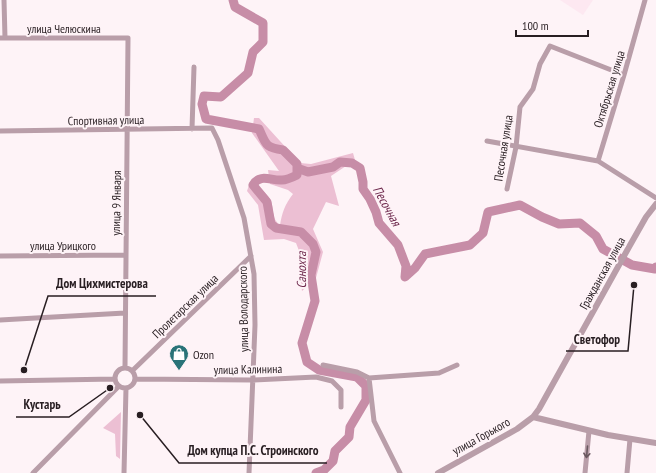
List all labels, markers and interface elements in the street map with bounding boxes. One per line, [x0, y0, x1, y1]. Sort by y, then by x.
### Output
scale bar [516, 12, 588, 38]
text: 100 m [522, 18, 549, 33]
street label: улица Челюскина [27, 21, 101, 36]
street label: Октябрьская улица [590, 48, 628, 129]
street label: Спортивная улица [68, 112, 145, 128]
street label: Песочная улица [490, 114, 516, 182]
street label: улица 9 Января [108, 170, 124, 236]
water label: Песочная [369, 183, 405, 230]
street label: Гражданская улица [576, 234, 628, 312]
street label: улица Урицкого [30, 238, 96, 253]
water label: Санохта [293, 251, 310, 288]
street label: улица Володарского [235, 266, 251, 352]
callout: Дом Цихмистерова [48, 271, 156, 296]
street label: Пролетарская улица [149, 271, 221, 341]
text: Дом Цихмистерова [56, 275, 148, 292]
callout: Светофор [566, 326, 628, 351]
text: Светофор [574, 331, 620, 348]
shop icon: Ozon [168, 343, 190, 371]
place label: Ozon [193, 347, 214, 362]
street label: улица Калинина [214, 361, 283, 377]
callout: Кустарь [16, 392, 69, 417]
text: Кустарь [23, 396, 61, 413]
street label: улица Горького [450, 414, 512, 458]
callout: Дом купца П.С. Строинского [179, 438, 327, 463]
text: Дом купца П.С. Строинского [187, 442, 319, 459]
one-way arrow [584, 445, 591, 458]

